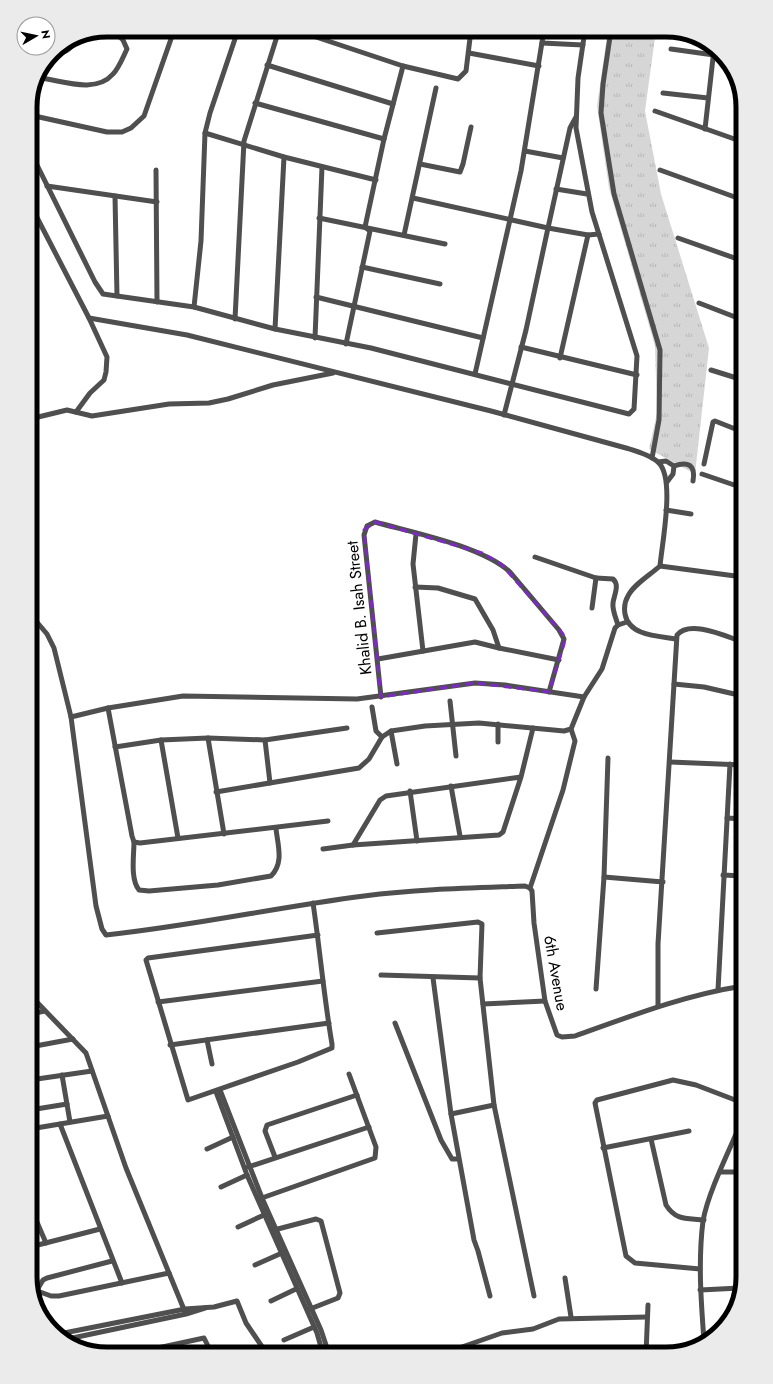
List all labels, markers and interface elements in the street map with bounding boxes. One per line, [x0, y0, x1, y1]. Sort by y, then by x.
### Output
north arrow [16, 16, 56, 56]
text: N [37, 29, 54, 40]
street label: Khalid B. Isah Street [341, 540, 377, 676]
street label: 6th Avenue [538, 934, 574, 1012]

